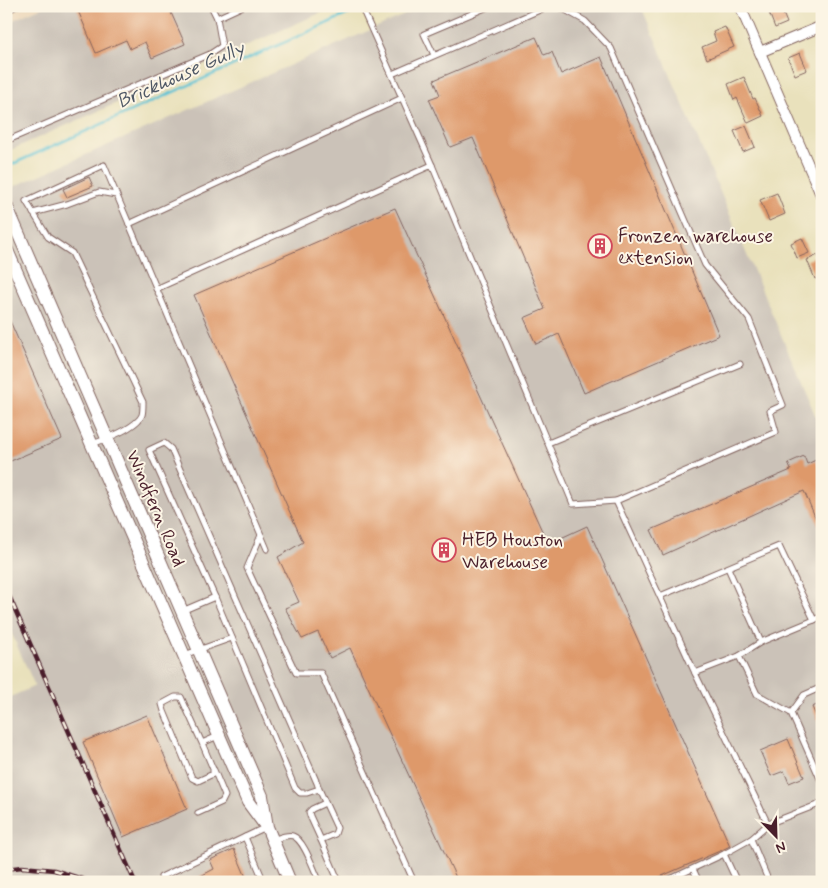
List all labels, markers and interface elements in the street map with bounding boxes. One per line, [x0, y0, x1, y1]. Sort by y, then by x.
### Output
water label: Brickhouse Gully [113, 34, 250, 116]
place label: Fronzen warehouse extension [618, 224, 773, 271]
building icon: Fronzen warehouse extension [587, 233, 613, 259]
street label: Windfern Road [120, 447, 191, 571]
place label: HEB Houston Warehouse [462, 528, 563, 575]
building icon: HEB Houston Warehouse [431, 537, 457, 563]
north arrow [750, 810, 800, 860]
text: N [773, 837, 788, 857]

